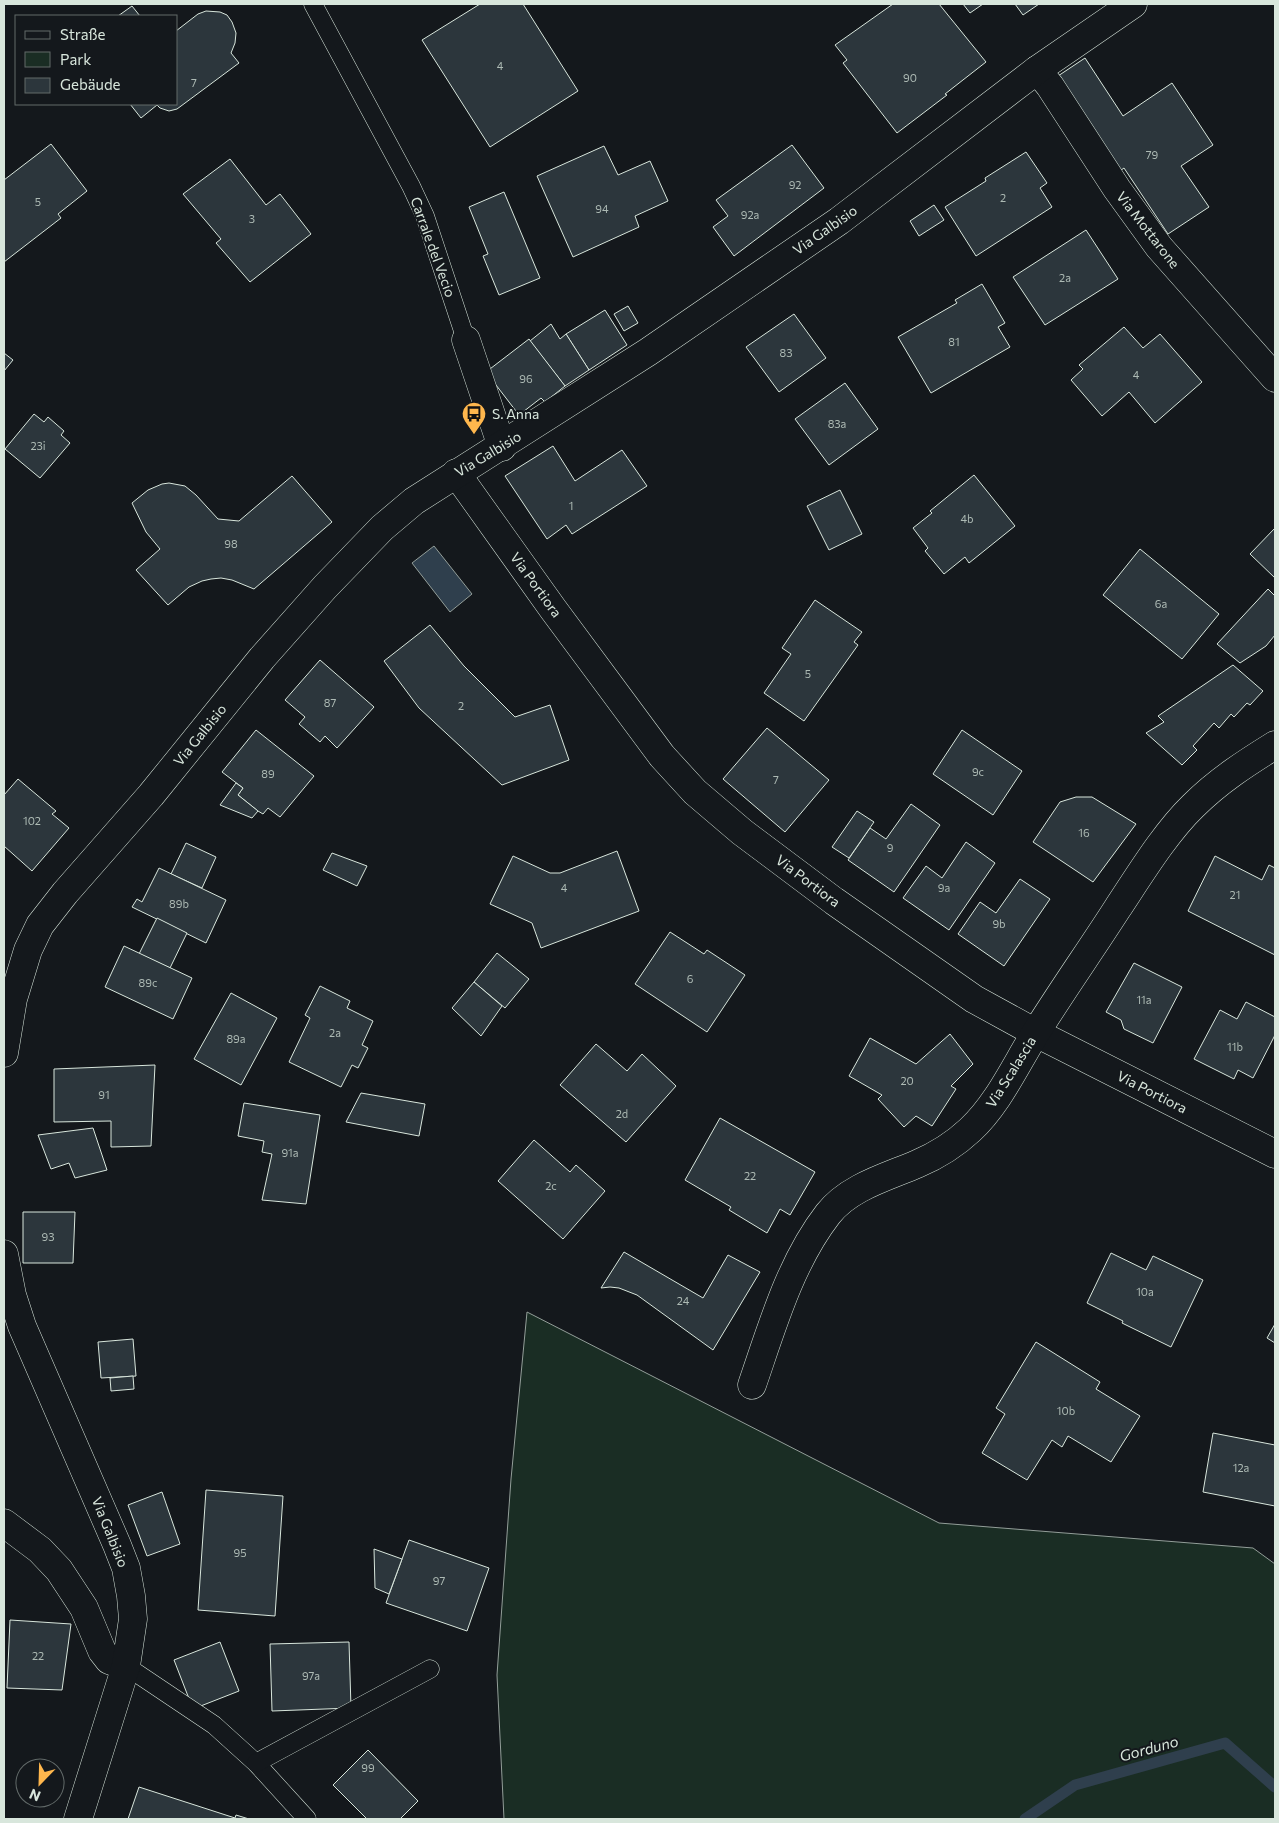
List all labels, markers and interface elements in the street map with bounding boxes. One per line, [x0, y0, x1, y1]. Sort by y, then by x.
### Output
legend [15, 15, 178, 105]
text: Straße [60, 25, 106, 43]
text: Park [60, 50, 91, 68]
house number: 4 [497, 59, 504, 72]
house number: 90 [903, 71, 917, 84]
text: Gebäude [60, 75, 121, 93]
house number: 7 [191, 76, 197, 89]
house number: 79 [1146, 148, 1159, 161]
house number: 92 [789, 178, 801, 191]
street label: Via Mottarone [1113, 188, 1184, 271]
house number: 2 [1000, 191, 1006, 204]
street label: Carrale del Vecio [407, 194, 460, 299]
house number: 5 [35, 195, 41, 208]
street label: Via Galbisio [789, 201, 860, 258]
house number: 94 [595, 202, 609, 215]
house number: 92a [741, 208, 759, 221]
house number: 3 [249, 212, 255, 225]
house number: 2a [1059, 271, 1071, 284]
house number: 81 [948, 335, 960, 348]
house number: 83 [780, 346, 792, 359]
house number: 4 [1133, 368, 1140, 381]
house number: 96 [519, 372, 533, 385]
bus stop icon: S. Anna [461, 401, 487, 435]
place label: S. Anna [492, 405, 539, 422]
house number: 83a [828, 417, 846, 430]
street label: Via Galbisio [451, 427, 524, 480]
house number: 23i [30, 439, 46, 452]
house number: 1 [569, 499, 573, 512]
house number: 4b [960, 512, 974, 525]
house number: 98 [224, 537, 238, 550]
street label: Via Portiora [507, 549, 566, 621]
house number: 6a [1155, 597, 1167, 610]
house number: 5 [805, 667, 811, 680]
house number: 87 [324, 696, 336, 709]
house number: 2 [458, 699, 464, 712]
street label: Via Galbisio [170, 700, 230, 769]
house number: 9c [972, 765, 984, 778]
house number: 89 [261, 767, 275, 780]
house number: 7 [773, 773, 779, 786]
house number: 102 [23, 814, 41, 827]
house number: 16 [1078, 826, 1090, 839]
house number: 9 [887, 841, 894, 854]
street label: Via Portiora [773, 851, 844, 910]
house number: 4 [561, 881, 568, 894]
house number: 9a [938, 881, 950, 894]
house number: 21 [1230, 888, 1240, 901]
house number: 89b [169, 897, 189, 910]
house number: 9b [992, 917, 1006, 930]
house number: 6 [687, 972, 694, 985]
house number: 89c [139, 976, 157, 989]
house number: 11a [1136, 993, 1152, 1006]
house number: 2a [329, 1026, 341, 1039]
house number: 89a [226, 1032, 246, 1045]
street label: Via Scalascia [982, 1033, 1039, 1110]
house number: 11b [1227, 1040, 1243, 1053]
street label: Via Portiora [1114, 1067, 1190, 1116]
house number: 20 [900, 1074, 914, 1087]
house number: 91 [98, 1088, 110, 1101]
house number: 2d [616, 1107, 628, 1120]
house number: 91a [281, 1146, 299, 1159]
house number: 22 [744, 1169, 756, 1182]
house number: 2c [545, 1179, 557, 1192]
house number: 93 [42, 1230, 54, 1243]
house number: 10a [1136, 1285, 1154, 1298]
house number: 24 [677, 1294, 690, 1307]
house number: 10b [1057, 1404, 1075, 1417]
house number: 12a [1233, 1461, 1249, 1474]
street label: Via Galbisio [89, 1494, 132, 1570]
house number: 95 [234, 1546, 247, 1559]
house number: 97 [433, 1574, 445, 1587]
house number: 22 [32, 1649, 44, 1662]
house number: 97a [302, 1669, 320, 1682]
water label: Gorduno [1117, 1732, 1180, 1765]
north arrow [15, 1758, 65, 1808]
house number: 99 [361, 1761, 375, 1774]
text: N [27, 1786, 43, 1805]

